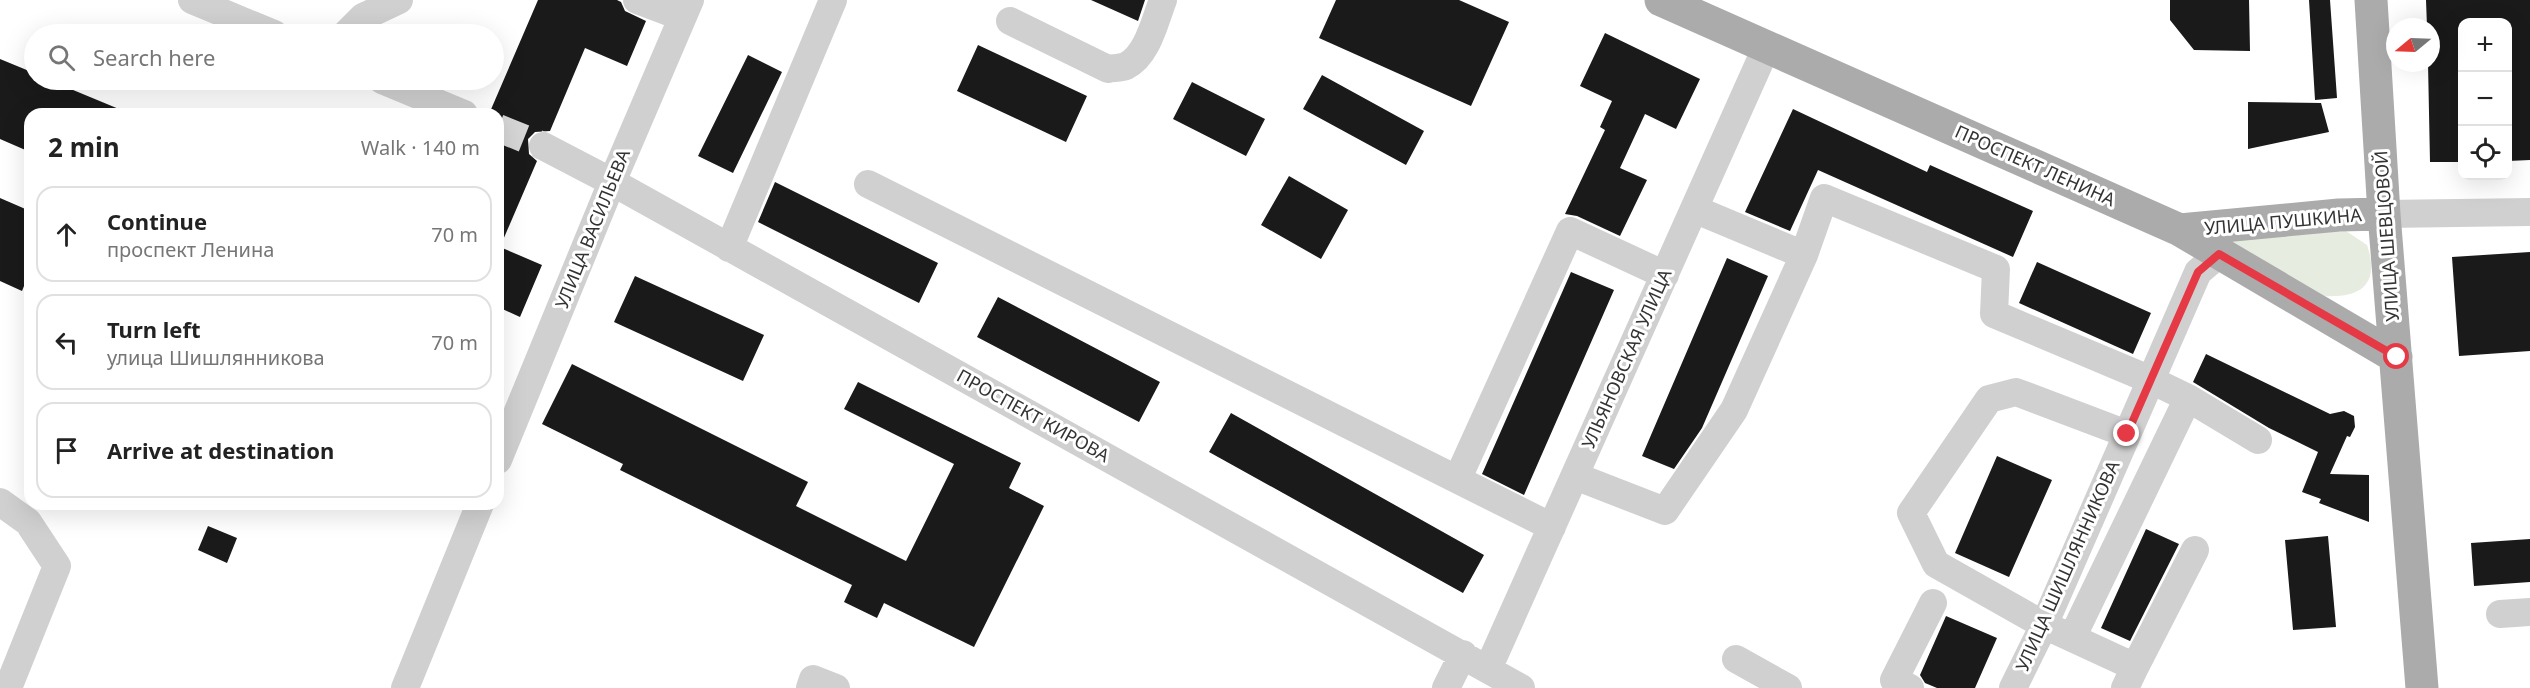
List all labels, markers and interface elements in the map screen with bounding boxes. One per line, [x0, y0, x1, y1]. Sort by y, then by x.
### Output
north arrow [2386, 18, 2440, 72]
map controls [2458, 18, 2512, 180]
button: + [2458, 18, 2512, 72]
search box [24, 24, 504, 90]
icon: search [45, 41, 78, 74]
text: Search here [93, 42, 215, 72]
button: − [2458, 72, 2512, 126]
street label: ПРОСПЕКТ ЛЕНИНА [1952, 119, 2120, 211]
button: locate [2458, 126, 2512, 180]
text: 2 min [48, 129, 120, 165]
text: Walk · 140 m [361, 134, 480, 161]
street label: УЛИЦА ВАСИЛЬЕВА [549, 145, 635, 312]
street label: УЛИЦА ШЕВЦОВОЙ [2368, 150, 2404, 322]
street label: УЛИЦА ПУШКИНА [2203, 202, 2363, 240]
text: Continue [107, 206, 207, 236]
icon: ahead [50, 218, 83, 251]
text: 70 m [431, 221, 478, 248]
text: проспект Ленина [107, 236, 274, 263]
street label: УЛЬЯНОВСКАЯ УЛИЦА [1576, 265, 1677, 452]
text: Turn left [107, 314, 201, 344]
icon: left [50, 326, 83, 359]
text: 70 m [431, 329, 478, 356]
route start [2383, 343, 2409, 369]
text: улица Шишлянникова [107, 344, 325, 371]
street label: ПРОСПЕКТ КИРОВА [953, 363, 1115, 467]
route end [2113, 420, 2139, 446]
icon: arrive [50, 434, 83, 467]
text: Arrive at destination [107, 435, 334, 465]
street label: УЛИЦА ШИШЛЯННИКОВА [2010, 456, 2125, 675]

